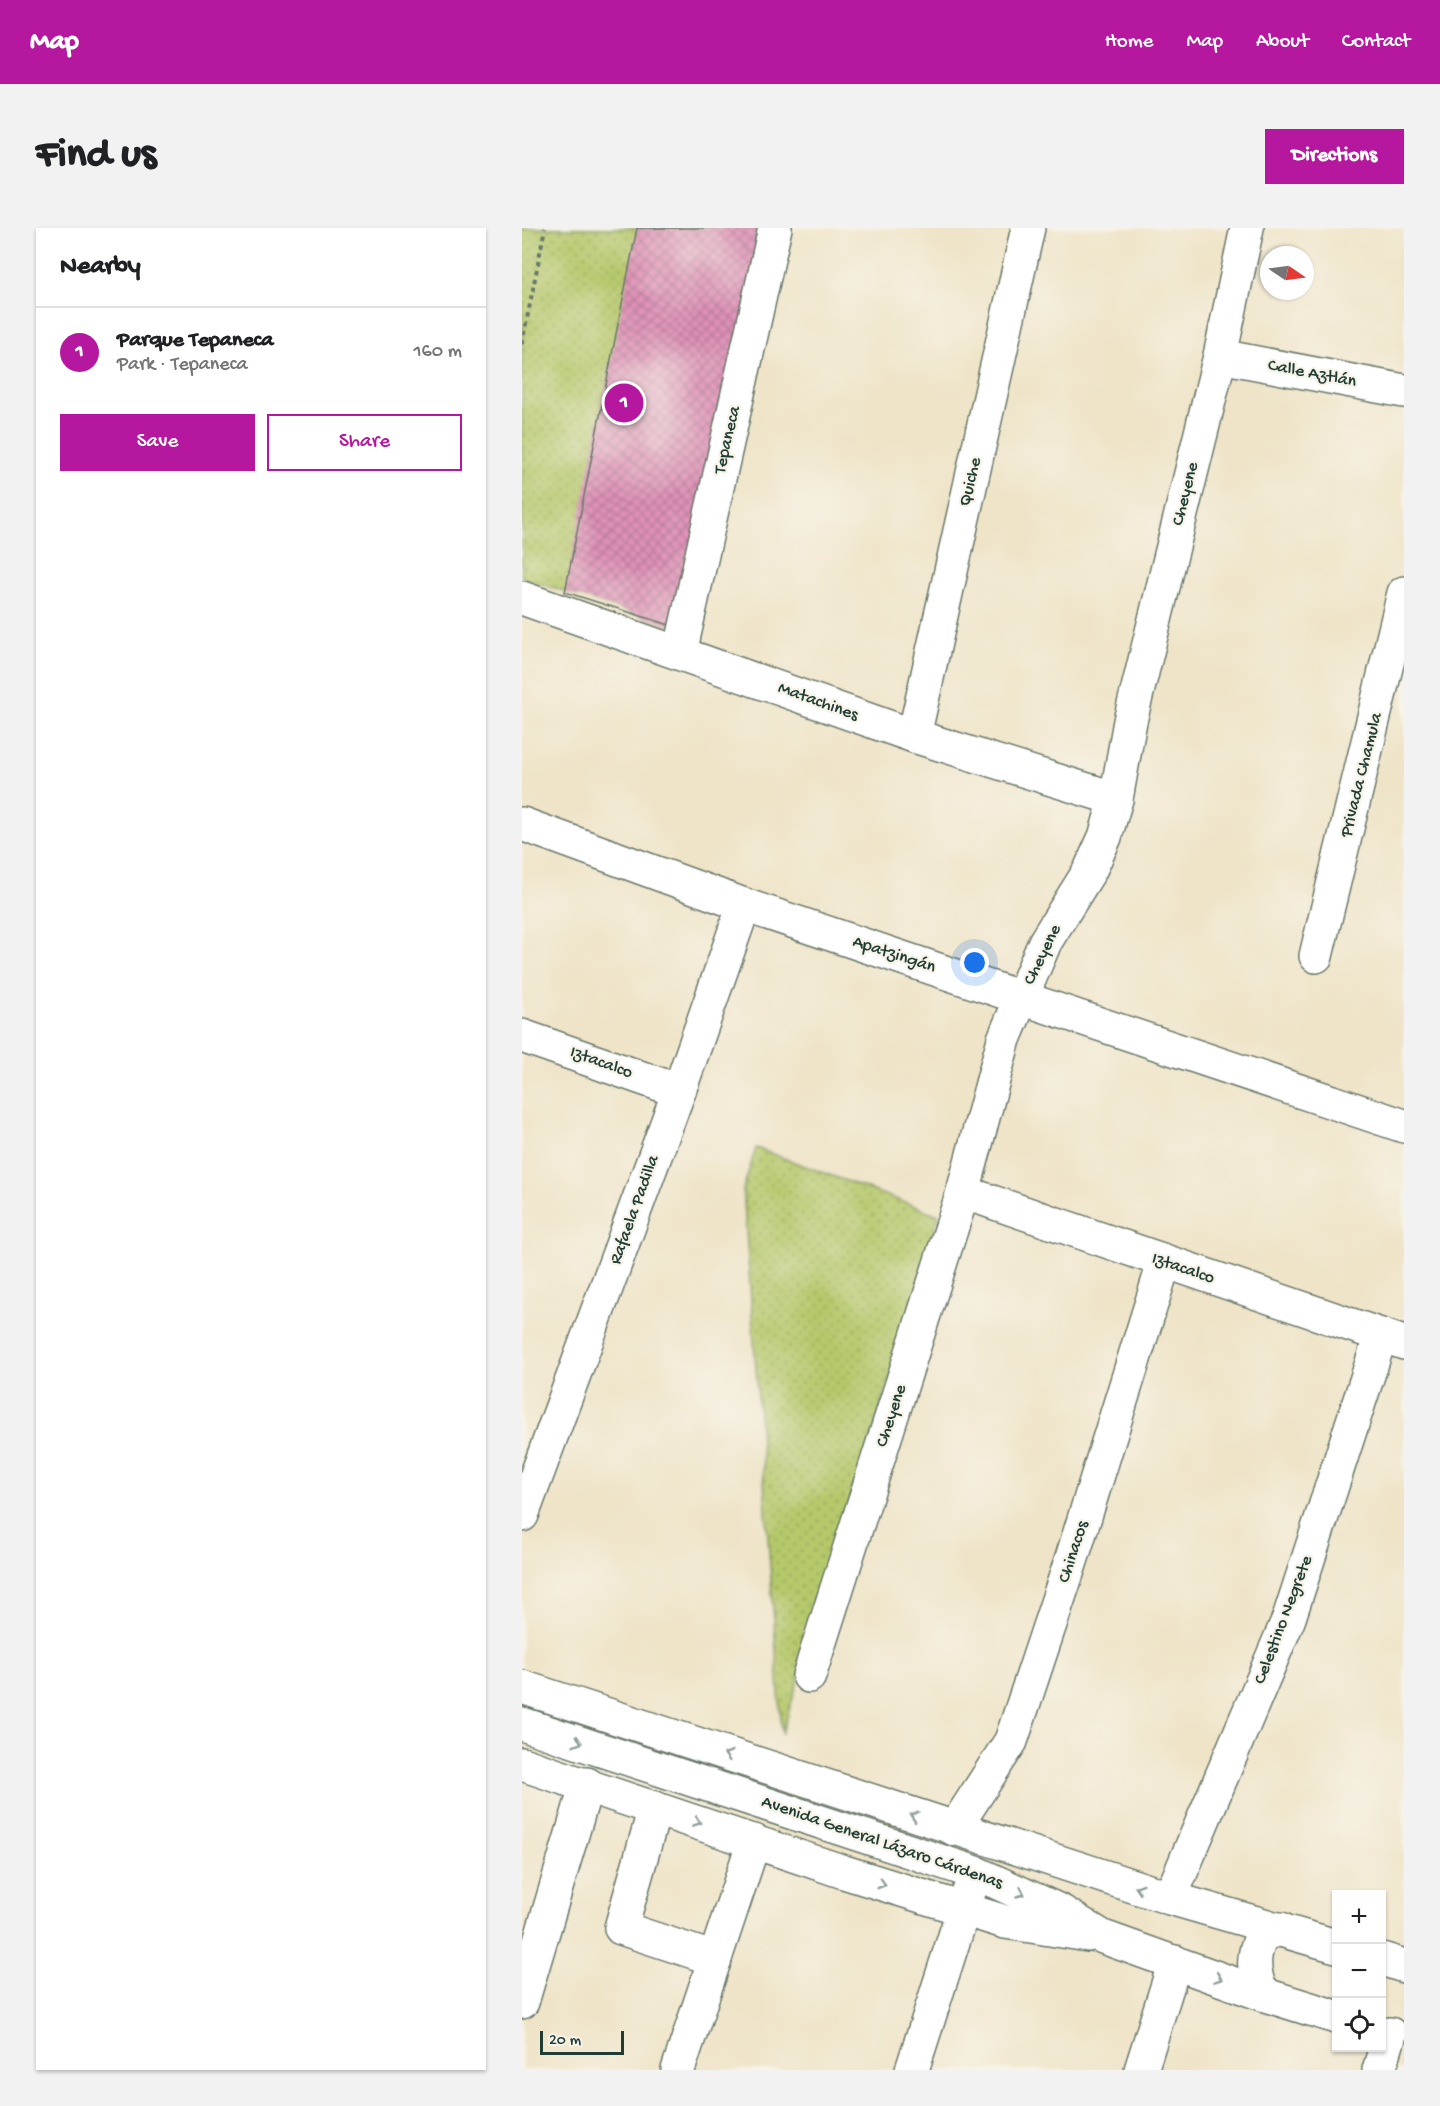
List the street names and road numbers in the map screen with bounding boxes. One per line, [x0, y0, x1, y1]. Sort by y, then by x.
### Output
street label: Calle Aztlán [1266, 355, 1358, 393]
street label: Tepaneca [710, 403, 746, 477]
street label: Quiche [955, 455, 987, 508]
street label: Cheyene [1168, 459, 1204, 528]
street label: Matachines [775, 678, 862, 727]
street label: Privada Chamula [1336, 710, 1388, 840]
street label: Cheyene [1019, 921, 1067, 989]
street label: Apatzingán [850, 932, 939, 978]
street label: Iztacalco [567, 1042, 635, 1084]
street label: Rafaela Padilla [606, 1152, 665, 1267]
street label: Iztacalco [1149, 1248, 1217, 1290]
street label: Cheyene [872, 1381, 912, 1450]
street label: Chinacos [1054, 1517, 1094, 1586]
street label: Celestino Negrete [1250, 1552, 1318, 1687]
street label: Avenida General Lázaro Cárdenas [759, 1792, 1007, 1895]

